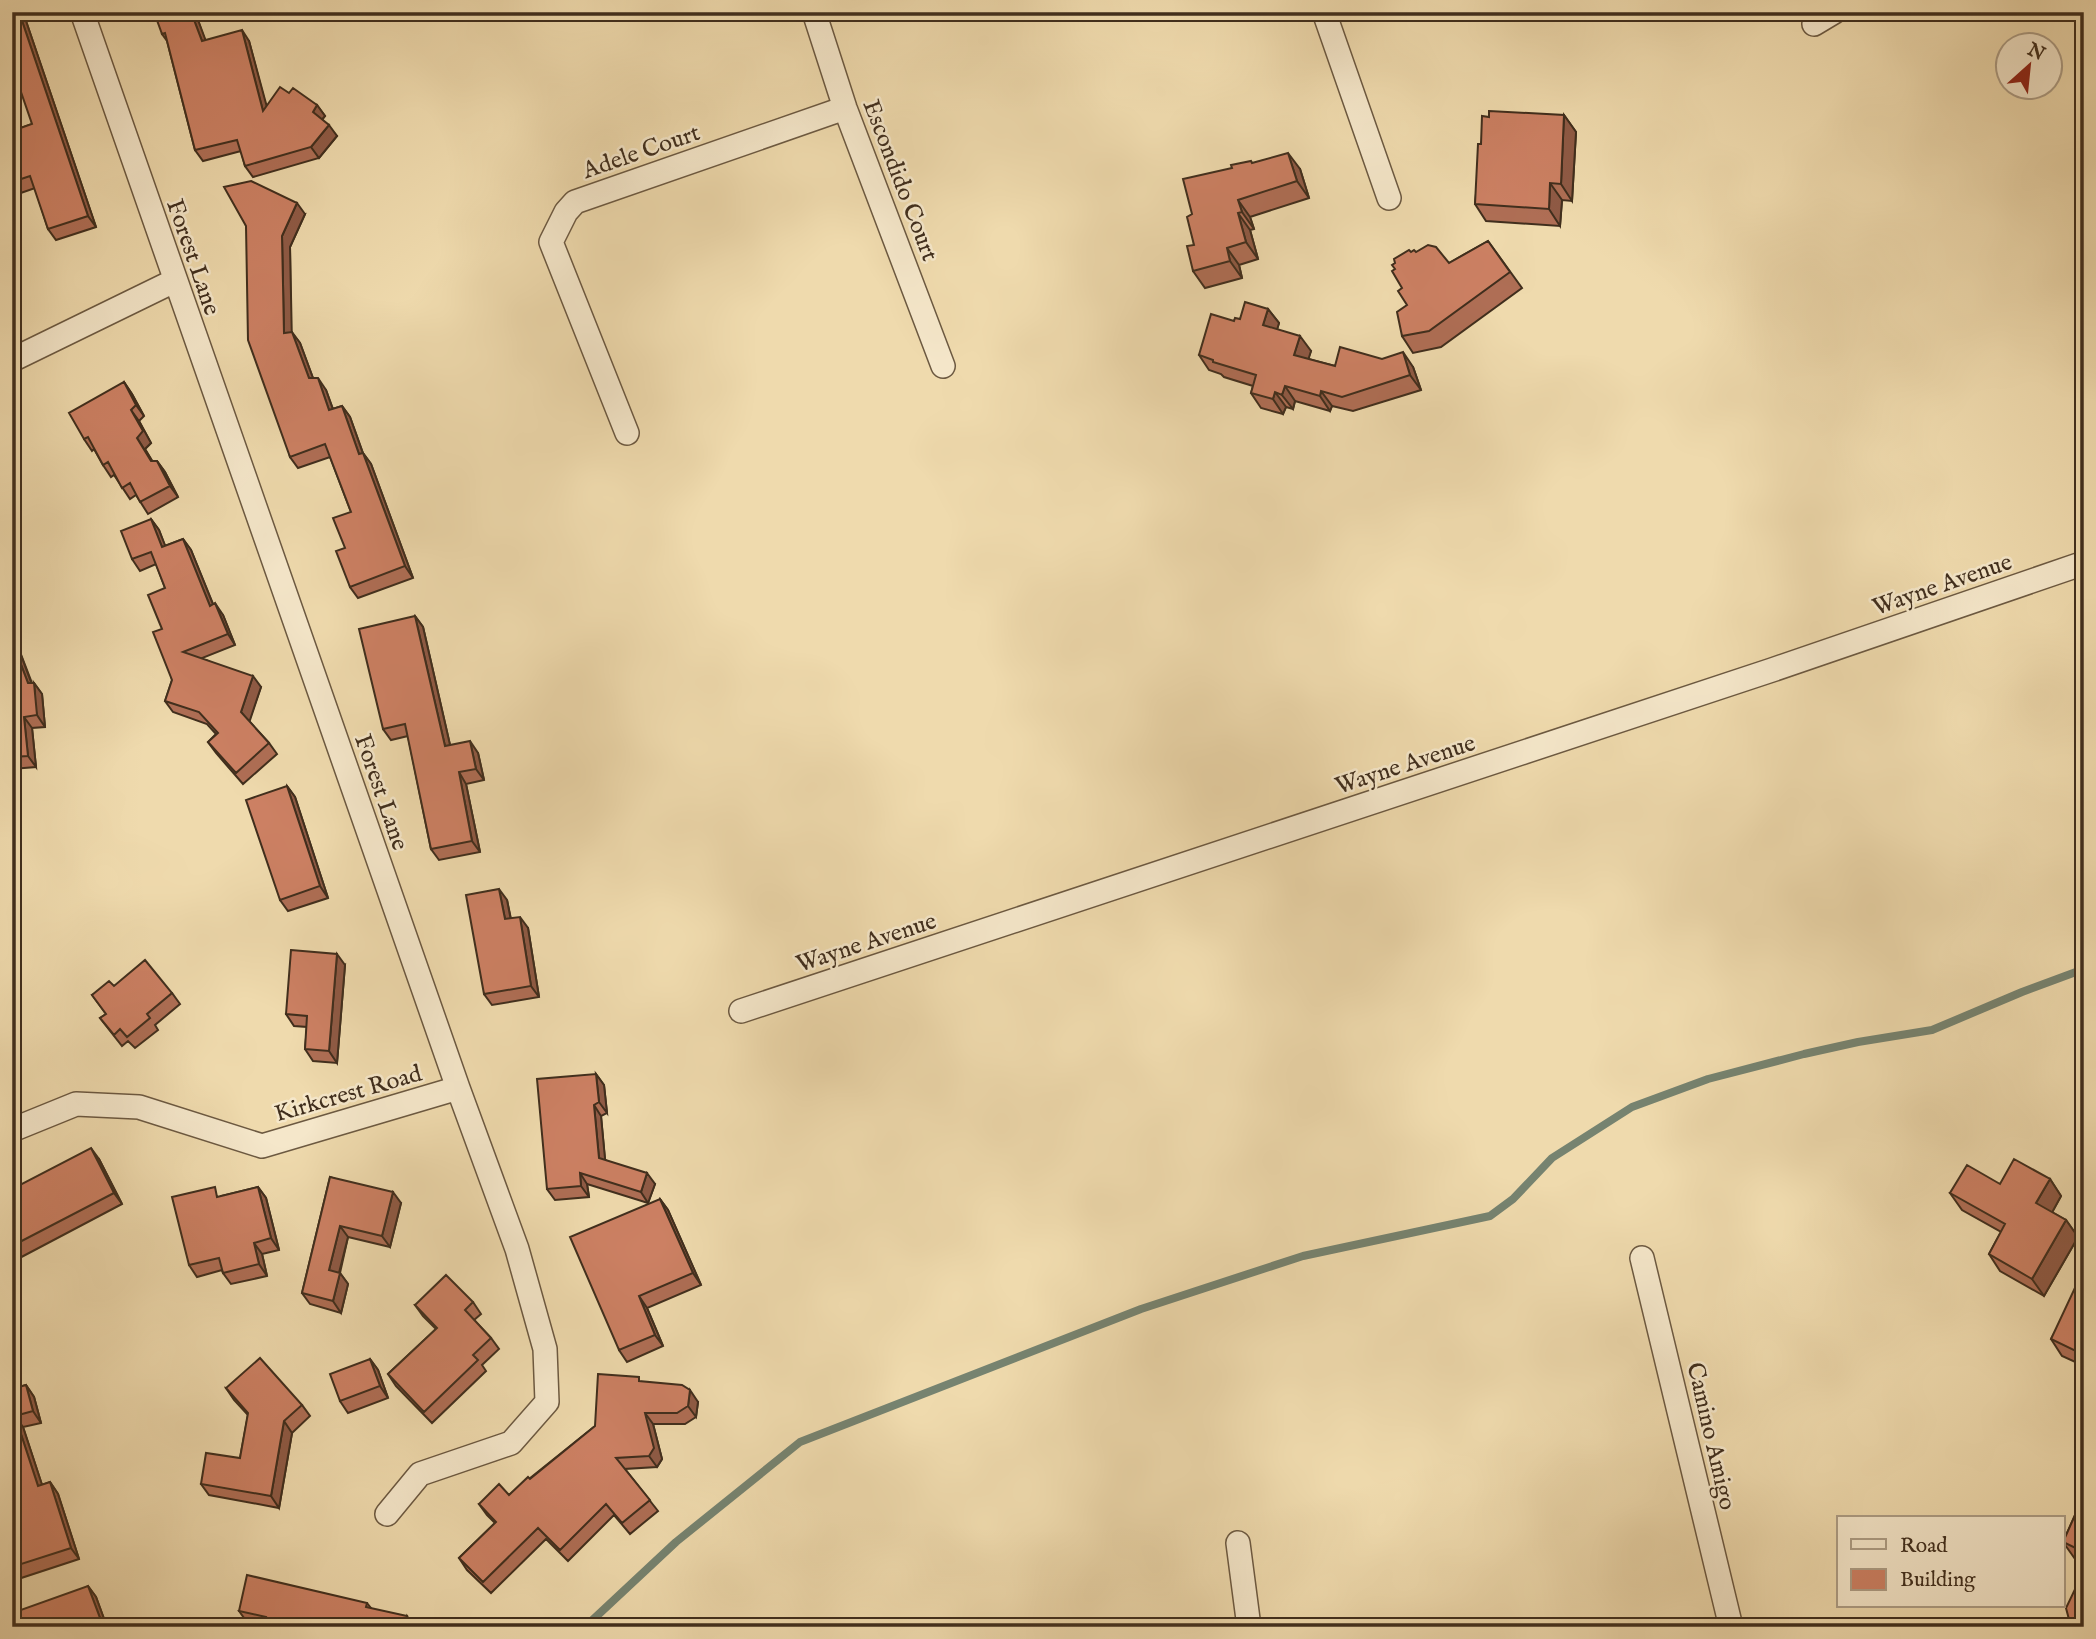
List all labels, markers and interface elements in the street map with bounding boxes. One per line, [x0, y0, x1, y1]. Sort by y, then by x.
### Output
north arrow [1994, 32, 2064, 102]
text: N [2022, 38, 2049, 67]
street label: Escondido Court [855, 95, 945, 266]
street label: Adele Court [578, 118, 704, 187]
street label: Forest Lane [158, 195, 227, 320]
street label: Wayne Avenue [1869, 547, 2016, 624]
street label: Wayne Avenue [1331, 728, 1480, 803]
street label: Forest Lane [346, 730, 415, 855]
street label: Wayne Avenue [792, 906, 941, 981]
street label: Kirkcrest Road [271, 1059, 426, 1130]
street label: Camino Amigo [1679, 1360, 1743, 1513]
legend [1837, 1516, 2064, 1608]
text: Road [1900, 1533, 1948, 1560]
text: Building [1900, 1567, 1976, 1594]

